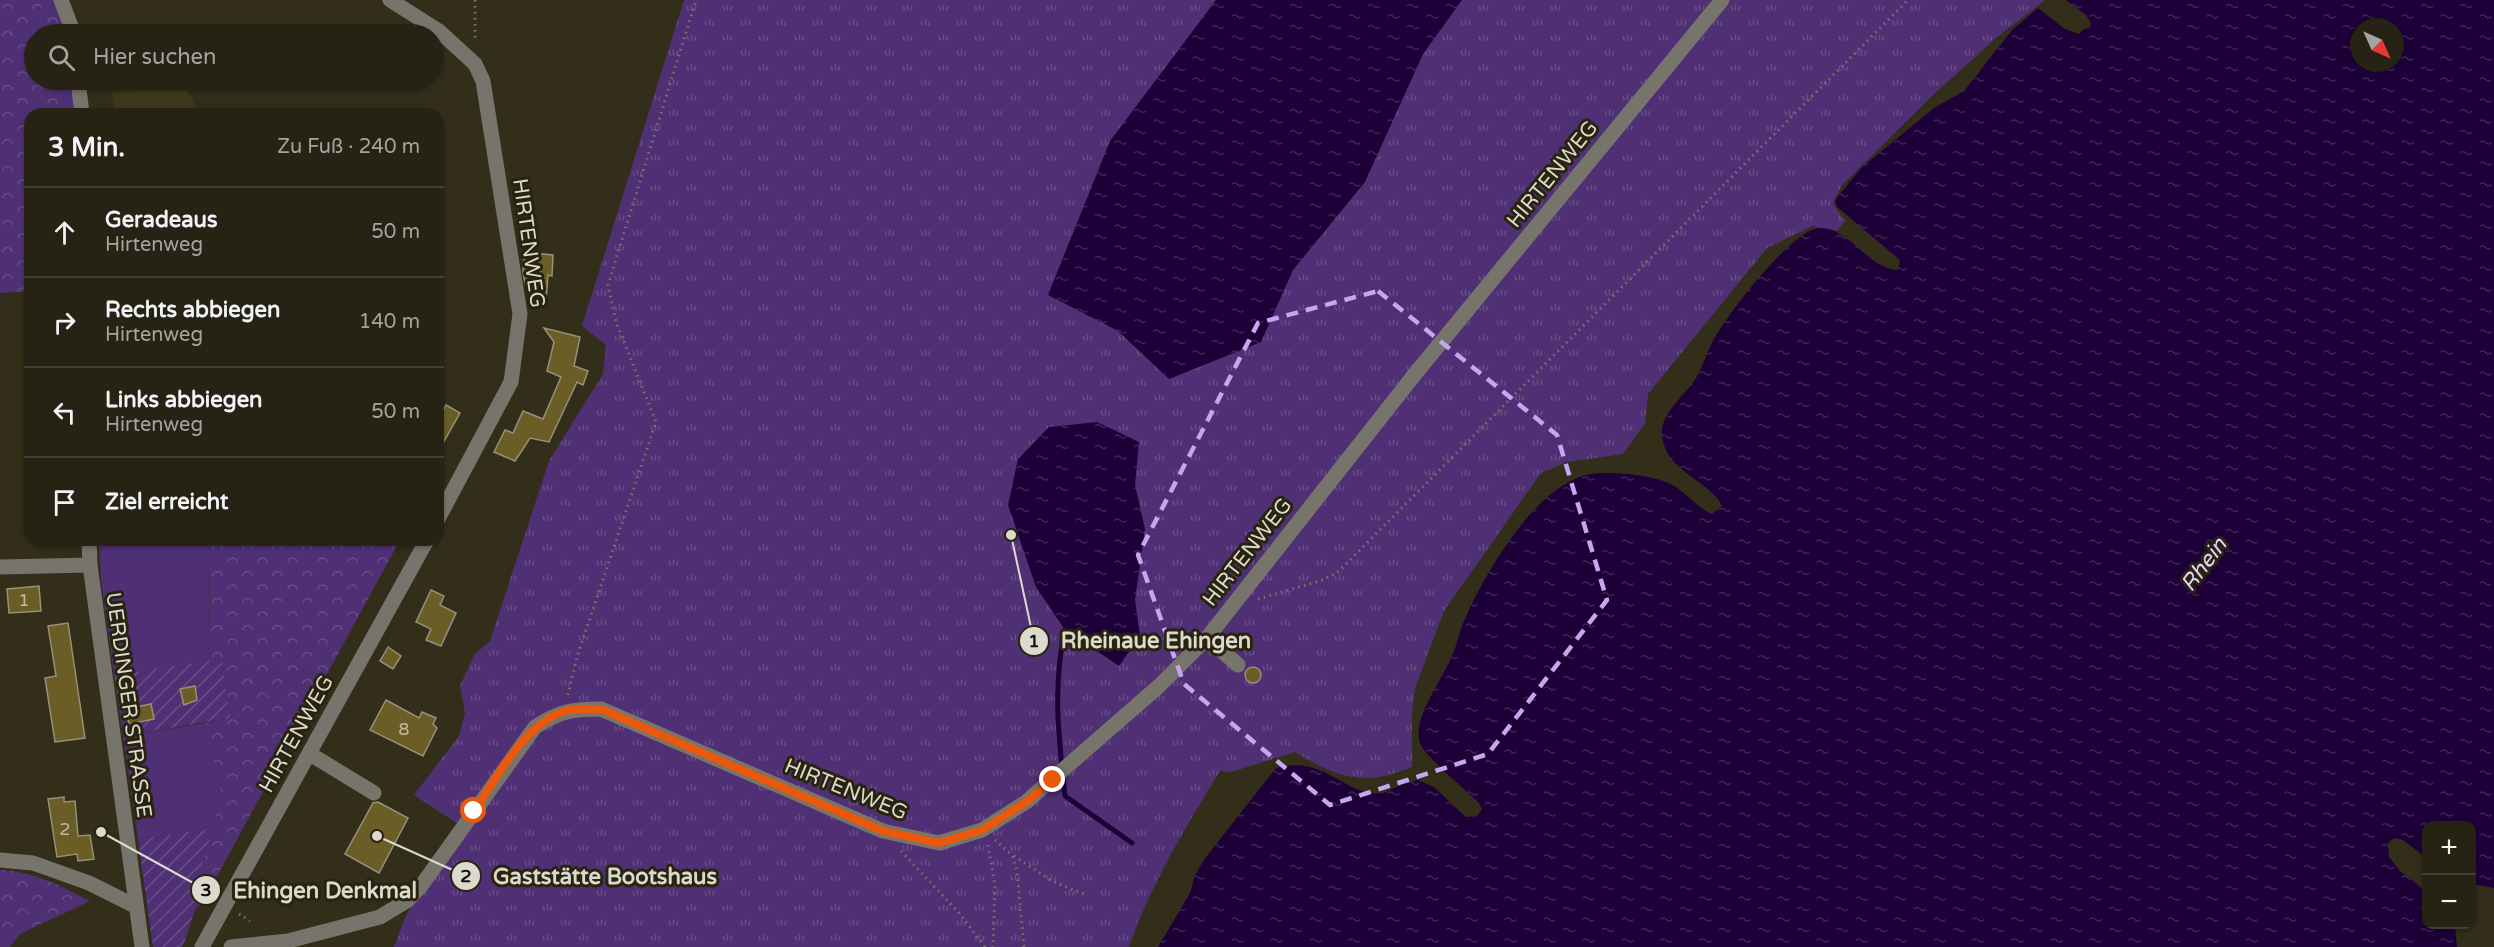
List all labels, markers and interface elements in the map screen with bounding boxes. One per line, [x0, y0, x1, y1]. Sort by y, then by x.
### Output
north arrow [2350, 18, 2404, 72]
search box [24, 24, 444, 90]
icon: search [45, 41, 78, 74]
text: Hier suchen [93, 44, 216, 70]
street label: HIRTENWEG [1502, 116, 1603, 233]
text: 3 Min. [48, 132, 125, 163]
text: Zu Fuß · 240 m [277, 135, 420, 159]
street label: HIRTENWEG [507, 177, 550, 309]
text: Geradeaus [105, 207, 217, 233]
icon: ahead [48, 216, 81, 249]
text: 50 m [371, 220, 420, 244]
text: Hirtenweg [105, 233, 203, 257]
text: Rechts abbiegen [105, 297, 280, 323]
icon: right [48, 306, 81, 339]
text: 140 m [359, 310, 420, 334]
text: Hirtenweg [105, 323, 203, 347]
text: Links abbiegen [105, 387, 263, 413]
icon: left [48, 396, 81, 429]
text: 50 m [371, 400, 420, 424]
text: Hirtenweg [105, 413, 203, 437]
icon: arrive [48, 486, 81, 519]
text: Ziel erreicht [105, 489, 228, 515]
street label: HIRTENWEG [1197, 493, 1297, 611]
water label: Rhein [2175, 532, 2233, 597]
house number: 1 [18, 589, 30, 611]
street label: UERDINGER STRASSE [100, 591, 157, 819]
callout: Rheinaue Ehingen [1019, 621, 1263, 661]
text: Rheinaue Ehingen [1061, 628, 1251, 654]
text: 1 [1028, 630, 1040, 652]
street label: HIRTENWEG [254, 671, 339, 797]
house number: 8 [398, 718, 410, 740]
street label: HIRTENWEG [781, 753, 911, 825]
route end [1039, 766, 1065, 792]
route start [460, 797, 486, 823]
house number: 2 [59, 818, 71, 840]
map controls [2422, 821, 2476, 929]
button: + [2422, 821, 2476, 875]
callout: Gaststätte Bootshaus [451, 856, 729, 896]
text: Gaststätte Bootshaus [493, 864, 717, 890]
text: 2 [460, 865, 472, 887]
callout: Ehingen Denkmal [191, 870, 429, 910]
button: − [2422, 875, 2476, 929]
text: Ehingen Denkmal [233, 878, 417, 904]
text: 3 [200, 879, 212, 901]

